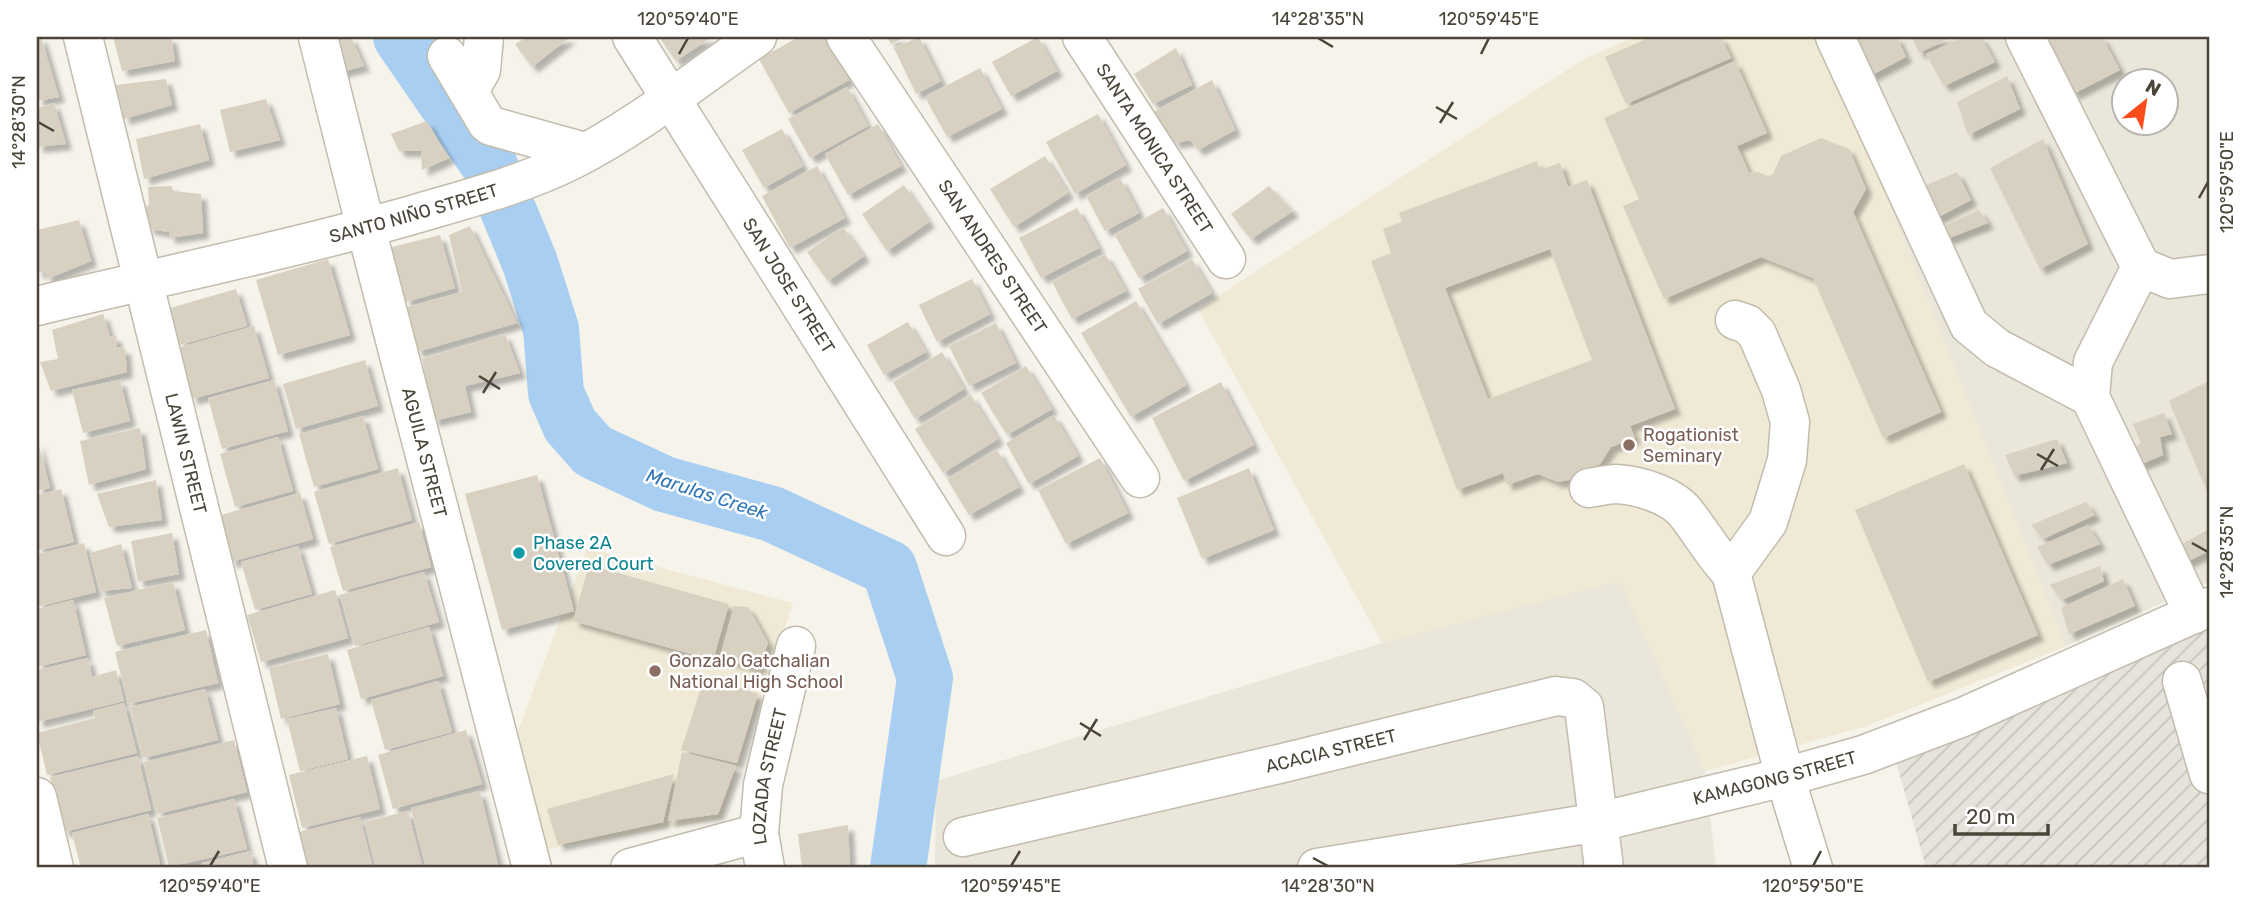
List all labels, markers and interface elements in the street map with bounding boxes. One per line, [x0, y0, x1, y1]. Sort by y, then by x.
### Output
text: 120°59'40"E [637, 8, 739, 30]
text: 14°28'35"N [1272, 8, 1364, 30]
text: 120°59'45"E [1439, 8, 1539, 30]
street label: SANTA MONICA STREET [1091, 59, 1218, 238]
north arrow [2110, 66, 2180, 136]
text: N [2142, 74, 2165, 101]
text: 14°28'30"N [8, 75, 30, 169]
text: 120°59'50"E [2216, 131, 2238, 233]
street label: SAN ANDRES STREET [933, 175, 1052, 338]
street label: SANTO NIÑO STREET [327, 179, 501, 248]
street label: SAN JOSE STREET [738, 214, 839, 358]
street label: AGUILA STREET [397, 385, 452, 520]
street label: LAWIN STREET [160, 391, 211, 516]
place label: Rogationist Seminary [1643, 424, 1739, 467]
marker: Rogationist Seminary [1621, 437, 1637, 453]
water label: Marulas Creek [644, 464, 771, 524]
text: 14°28'35"N [2216, 506, 2238, 598]
place label: Phase 2A Covered Court [533, 532, 654, 575]
marker: Phase 2A Covered Court [511, 545, 527, 561]
place label: Gonzalo Gatchalian National High School [669, 650, 843, 693]
marker: Gonzalo Gatchalian National High School [647, 663, 663, 679]
street label: LOZADA STREET [748, 706, 792, 847]
street label: ACACIA STREET [1264, 725, 1399, 778]
street label: KAMAGONG STREET [1691, 746, 1859, 810]
scale bar [1955, 793, 2048, 837]
text: 20 m [1966, 804, 2015, 829]
text: 120°59'40"E [159, 875, 261, 897]
text: 120°59'45"E [961, 875, 1061, 897]
text: 14°28'30"N [1281, 875, 1375, 897]
text: 120°59'50"E [1762, 875, 1864, 897]

